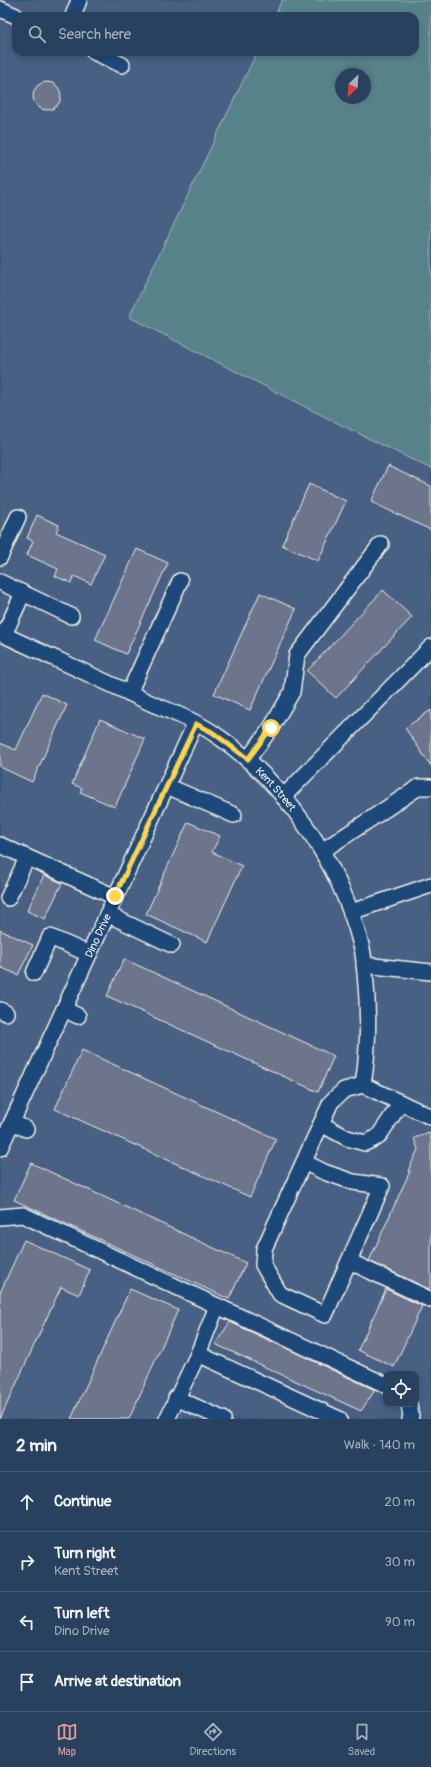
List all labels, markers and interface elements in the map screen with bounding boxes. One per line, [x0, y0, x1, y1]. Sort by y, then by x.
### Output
search box [12, 12, 419, 56]
icon: search [26, 23, 48, 45]
text: Search here [58, 25, 131, 44]
north arrow [335, 68, 371, 104]
route start [262, 719, 280, 737]
street label: Kent Street [253, 764, 299, 814]
route end [106, 887, 124, 905]
street label: Dino Drive [82, 911, 114, 960]
map controls [383, 1371, 419, 1407]
button: locate [383, 1371, 419, 1407]
text: 2 min [16, 1435, 57, 1456]
text: Walk · 140 m [344, 1437, 415, 1453]
icon: ahead [16, 1491, 38, 1513]
text: Continue [54, 1492, 112, 1511]
text: 20 m [384, 1494, 415, 1510]
text: Turn right [54, 1544, 115, 1563]
icon: right [16, 1551, 38, 1573]
text: 30 m [385, 1554, 415, 1570]
text: Kent Street [54, 1563, 119, 1579]
text: Turn left [54, 1604, 110, 1623]
icon: left [16, 1611, 38, 1633]
text: 90 m [385, 1614, 415, 1630]
text: Dino Drive [54, 1623, 110, 1639]
icon: arrive [16, 1671, 38, 1693]
text: Arrive at destination [54, 1672, 181, 1691]
tab: Map [56, 1721, 78, 1758]
tab: Directions [190, 1721, 236, 1758]
tab: Saved [348, 1721, 375, 1758]

